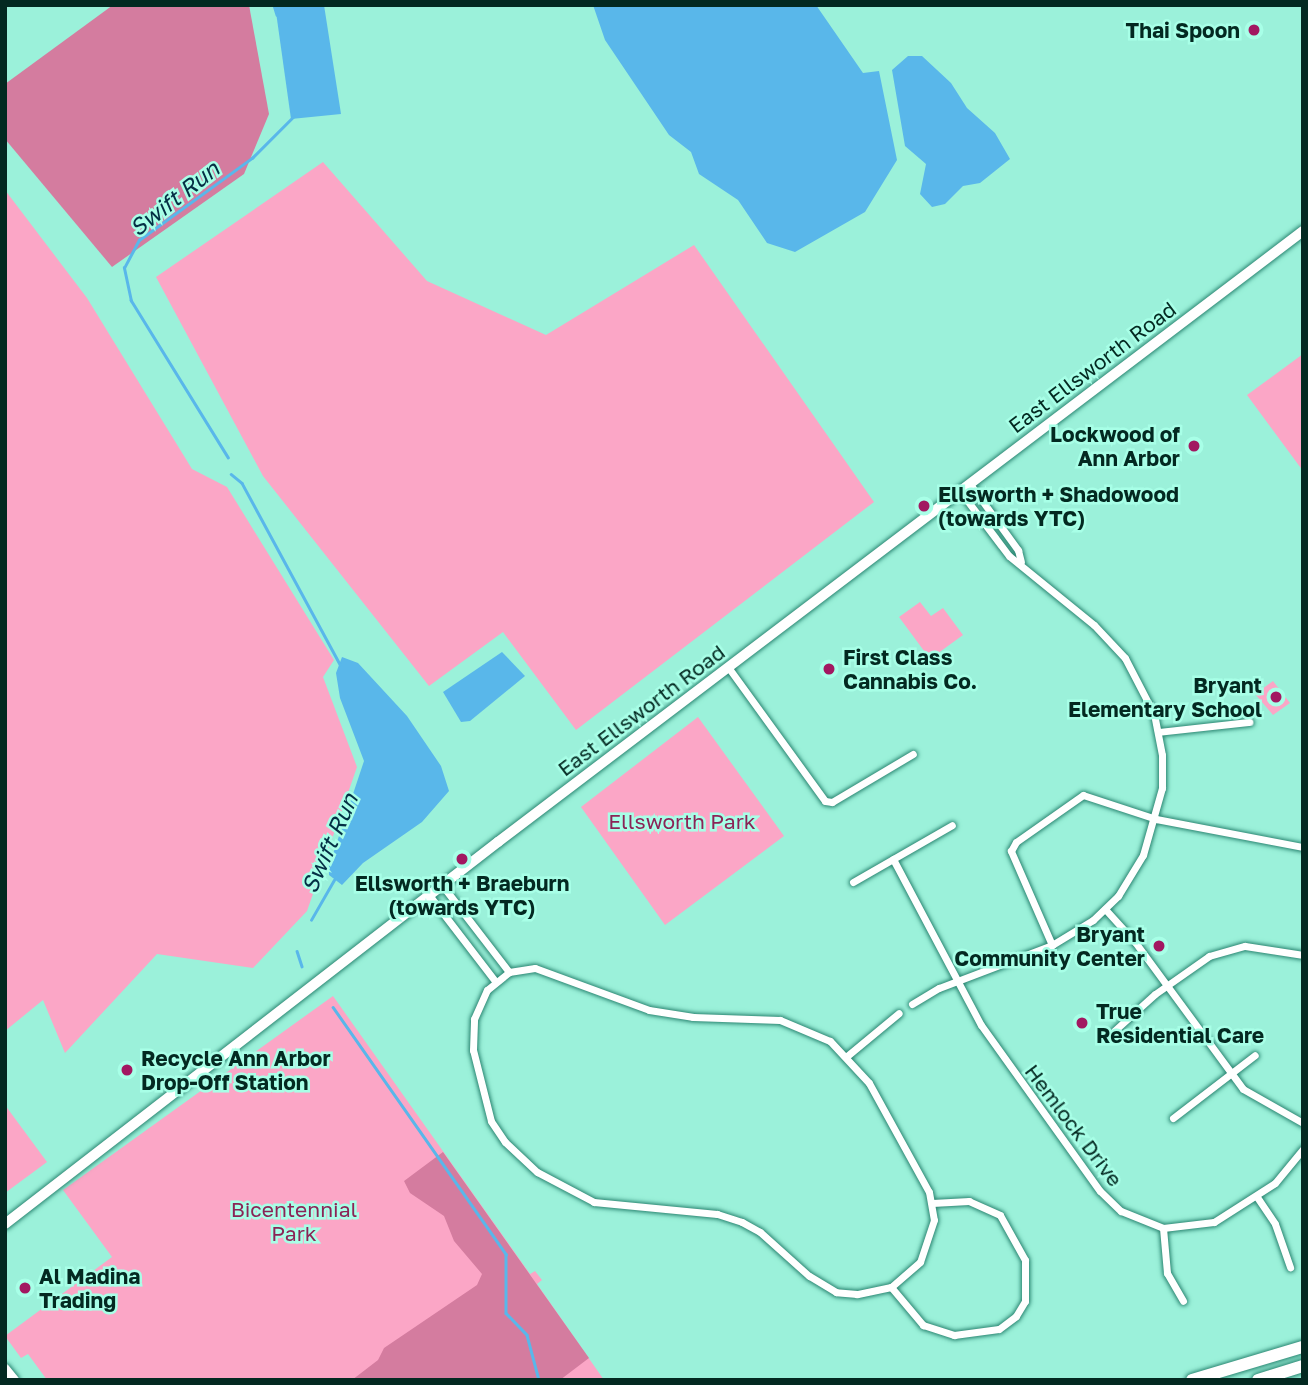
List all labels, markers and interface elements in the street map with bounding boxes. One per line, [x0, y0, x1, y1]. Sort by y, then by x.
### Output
place label: Thai Spoon [1126, 17, 1240, 43]
marker: Thai Spoon [1246, 22, 1262, 38]
water label: Swift Run [124, 154, 224, 242]
street label: East Ellsworth Road [1003, 296, 1181, 438]
place label: Lockwood of Ann Arbor [1050, 421, 1180, 471]
marker: Lockwood of Ann Arbor [1186, 438, 1202, 454]
place label: Ellsworth + Shadowood (towards YTC) [938, 481, 1179, 531]
marker: Ellsworth + Shadowood (towards YTC) [916, 498, 932, 514]
street label: East Ellsworth Road [552, 639, 730, 781]
place label: First Class Cannabis Co. [843, 644, 977, 694]
marker: First Class Cannabis Co. [821, 661, 837, 677]
place label: Bryant Elementary School [1068, 672, 1262, 722]
marker: Bryant Elementary School [1268, 689, 1284, 705]
water label: Swift Run [295, 789, 363, 897]
park label: Ellsworth Park [608, 808, 756, 834]
marker: Ellsworth + Braeburn (towards YTC) [454, 851, 470, 867]
place label: Ellsworth + Braeburn (towards YTC) [355, 870, 569, 920]
place label: Bryant Community Center [954, 921, 1145, 971]
marker: Bryant Community Center [1151, 938, 1167, 954]
place label: True Residential Care [1096, 998, 1264, 1048]
marker: True Residential Care [1074, 1015, 1090, 1031]
place label: Recycle Ann Arbor Drop-Off Station [141, 1045, 331, 1095]
street label: Hemlock Drive [1020, 1059, 1128, 1191]
marker: Recycle Ann Arbor Drop-Off Station [119, 1062, 135, 1078]
park label: Bicentennial Park [231, 1196, 357, 1246]
place label: Al Madina Trading [39, 1263, 140, 1313]
marker: Al Madina Trading [17, 1280, 33, 1296]

